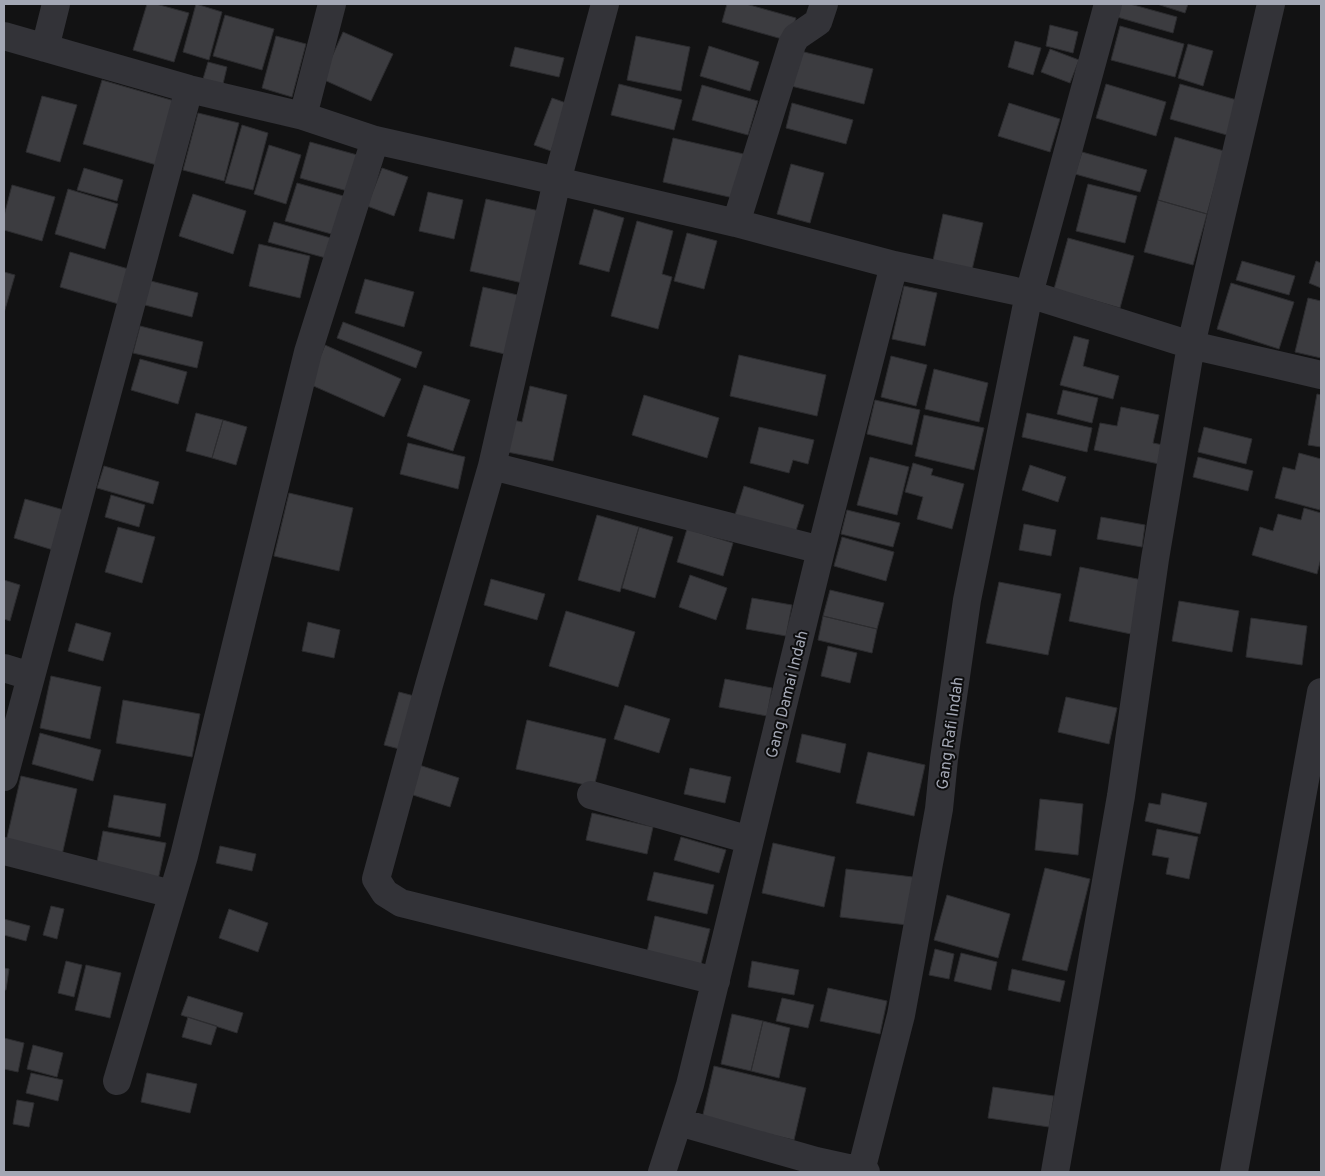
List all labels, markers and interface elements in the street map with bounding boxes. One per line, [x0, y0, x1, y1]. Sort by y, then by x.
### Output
street label: Gang Damai Indah [762, 629, 813, 760]
street label: Gang Rafi Indah [933, 676, 969, 791]

